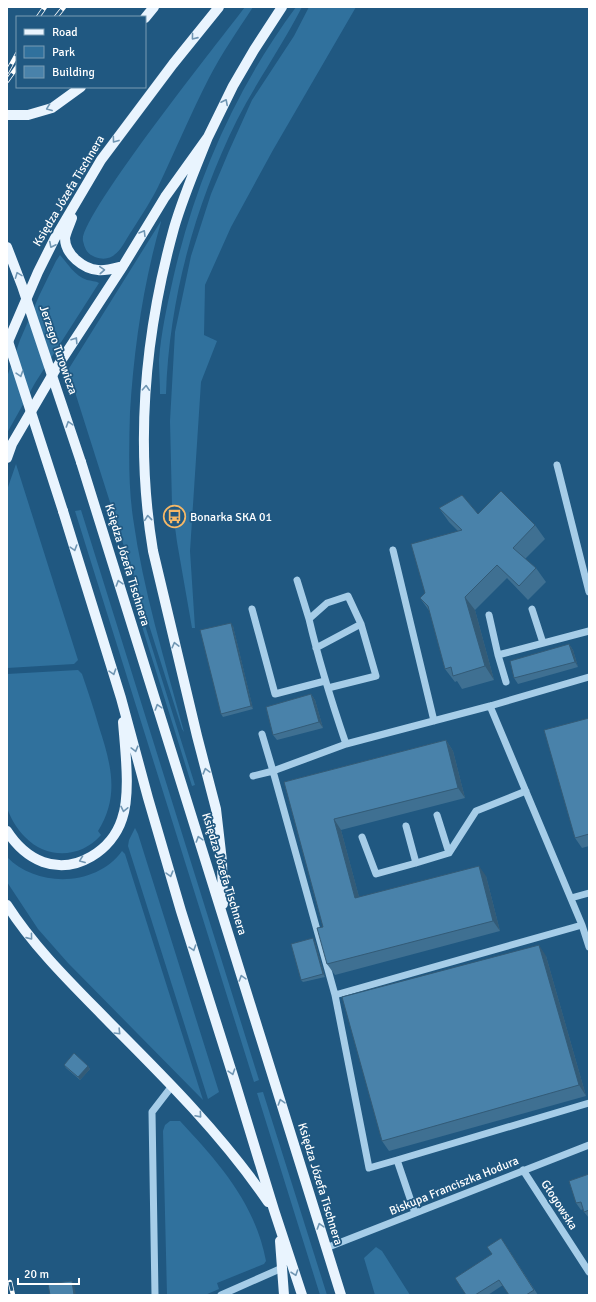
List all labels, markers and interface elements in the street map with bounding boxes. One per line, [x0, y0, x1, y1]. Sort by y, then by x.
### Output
legend [16, 16, 146, 88]
text: Road [52, 25, 78, 40]
one-way arrow [192, 33, 199, 40]
text: Park [52, 45, 75, 60]
text: Building [52, 65, 95, 80]
one-way arrow [220, 99, 228, 106]
one-way arrow [46, 104, 53, 112]
street label: Księdza Józefa Tischnera [30, 133, 108, 249]
one-way arrow [113, 136, 120, 143]
one-way arrow [138, 230, 146, 237]
one-way arrow [49, 241, 57, 248]
one-way arrow [99, 265, 105, 274]
one-way arrow [15, 272, 23, 279]
street label: Jerzego Turowicza [36, 303, 80, 397]
one-way arrow [71, 337, 78, 344]
one-way arrow [15, 371, 24, 378]
one-way arrow [141, 385, 150, 391]
one-way arrow [65, 421, 74, 428]
street label: Księdza Józefa Tischnera [101, 502, 153, 628]
bus stop icon: Bonarka SKA 01 [161, 504, 187, 530]
place label: Bonarka SKA 01 [190, 510, 272, 525]
one-way arrow [144, 515, 153, 521]
one-way arrow [69, 545, 78, 552]
one-way arrow [115, 579, 124, 586]
one-way arrow [172, 642, 180, 648]
one-way arrow [108, 669, 117, 676]
one-way arrow [154, 703, 163, 710]
one-way arrow [130, 746, 139, 753]
one-way arrow [203, 768, 211, 774]
one-way arrow [121, 806, 129, 812]
street label: Księdza Józefa Tischnera [198, 811, 250, 937]
one-way arrow [195, 836, 204, 843]
one-way arrow [79, 856, 86, 864]
one-way arrow [165, 871, 174, 878]
one-way arrow [25, 932, 32, 939]
one-way arrow [188, 944, 197, 951]
one-way arrow [238, 975, 247, 982]
one-way arrow [114, 1027, 121, 1034]
one-way arrow [227, 1068, 236, 1075]
one-way arrow [277, 1099, 286, 1106]
one-way arrow [194, 1110, 201, 1117]
street label: Księdza Józefa Tischnera [294, 1121, 346, 1247]
street label: Biskupa Franciszka Hodura [387, 1153, 521, 1219]
street label: Głogowska [537, 1177, 581, 1233]
one-way arrow [316, 1223, 325, 1230]
scale bar [18, 1260, 79, 1286]
text: 20 m [24, 1267, 49, 1282]
one-way arrow [290, 1270, 299, 1277]

